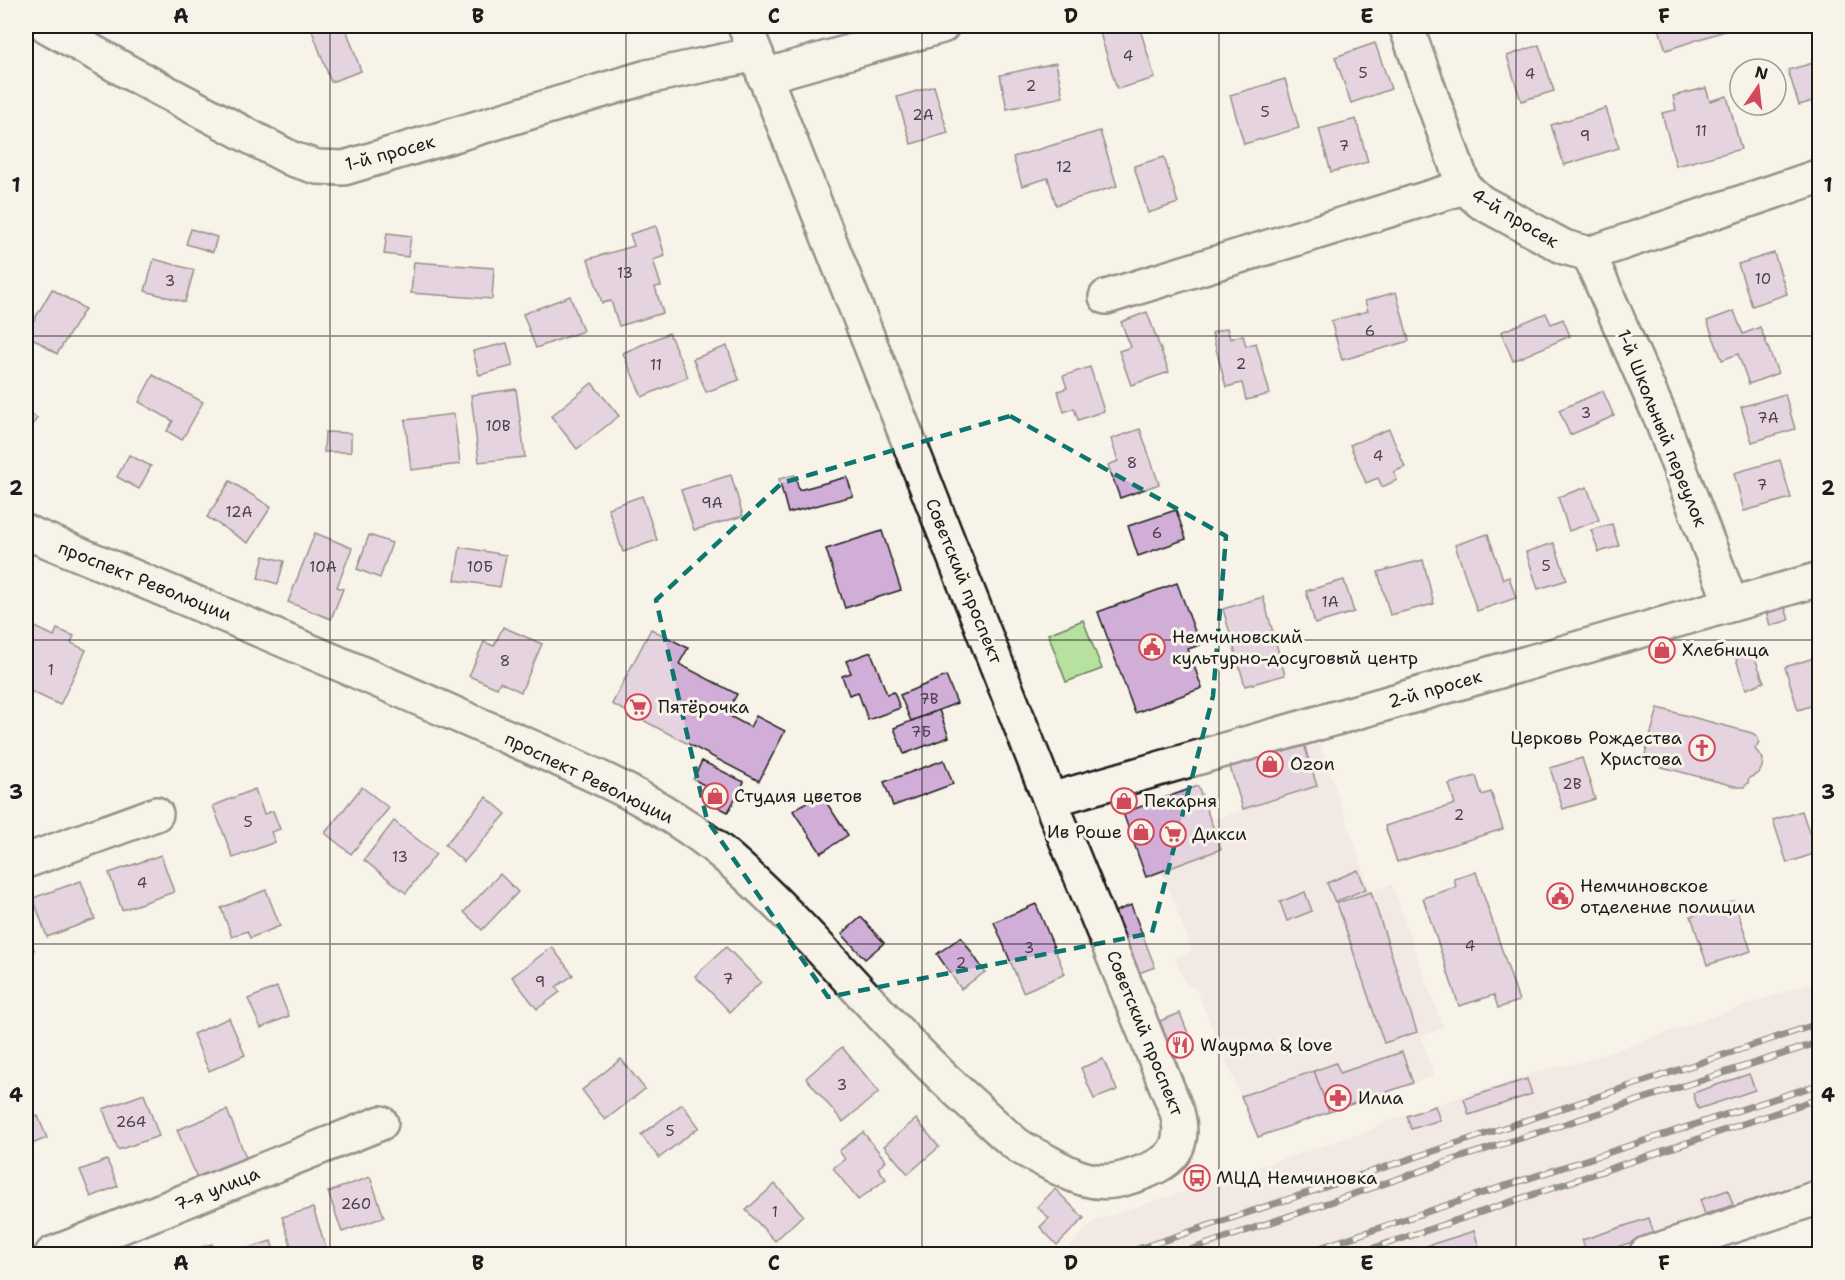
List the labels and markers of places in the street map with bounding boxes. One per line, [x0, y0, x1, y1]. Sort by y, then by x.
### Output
place label: Немчиновский культурно-досуговый центр [1172, 625, 1418, 670]
public building icon: Немчиновский культурно-досуговый центр [1137, 632, 1167, 662]
shop icon: Хлебница [1647, 635, 1677, 665]
place label: Хлебница [1682, 638, 1769, 662]
supermarket icon: Пятёрочка [623, 692, 653, 722]
place label: Пятёрочка [658, 695, 749, 719]
place label: Церковь Рождества Христова [1510, 726, 1682, 771]
church icon: Церковь Рождества Христова [1687, 733, 1717, 763]
shop icon: Ozon [1255, 749, 1285, 779]
place label: Ozon [1290, 752, 1335, 776]
shop icon: Студия цветов [700, 781, 730, 811]
place label: Студия цветов [734, 784, 862, 808]
shop icon: Пекарня [1109, 786, 1139, 816]
place label: Пекарня [1144, 789, 1217, 813]
shop icon: Ив Роше [1126, 817, 1156, 847]
supermarket icon: Дикси [1158, 819, 1188, 849]
place label: Ив Роше [1047, 820, 1122, 844]
place label: Дикси [1192, 822, 1247, 846]
place label: Немчиновское отделение полиции [1580, 874, 1755, 919]
public building icon: Немчиновское отделение полиции [1545, 881, 1575, 911]
restaurant icon: Wаурма & love [1165, 1030, 1195, 1060]
place label: Wаурма & love [1200, 1033, 1333, 1057]
pharmacy icon: Илиа [1323, 1083, 1353, 1113]
place label: Илиа [1358, 1086, 1404, 1110]
bus stop icon: МЦД Немчиновка [1182, 1163, 1212, 1193]
place label: МЦД Немчиновка [1216, 1166, 1377, 1190]

